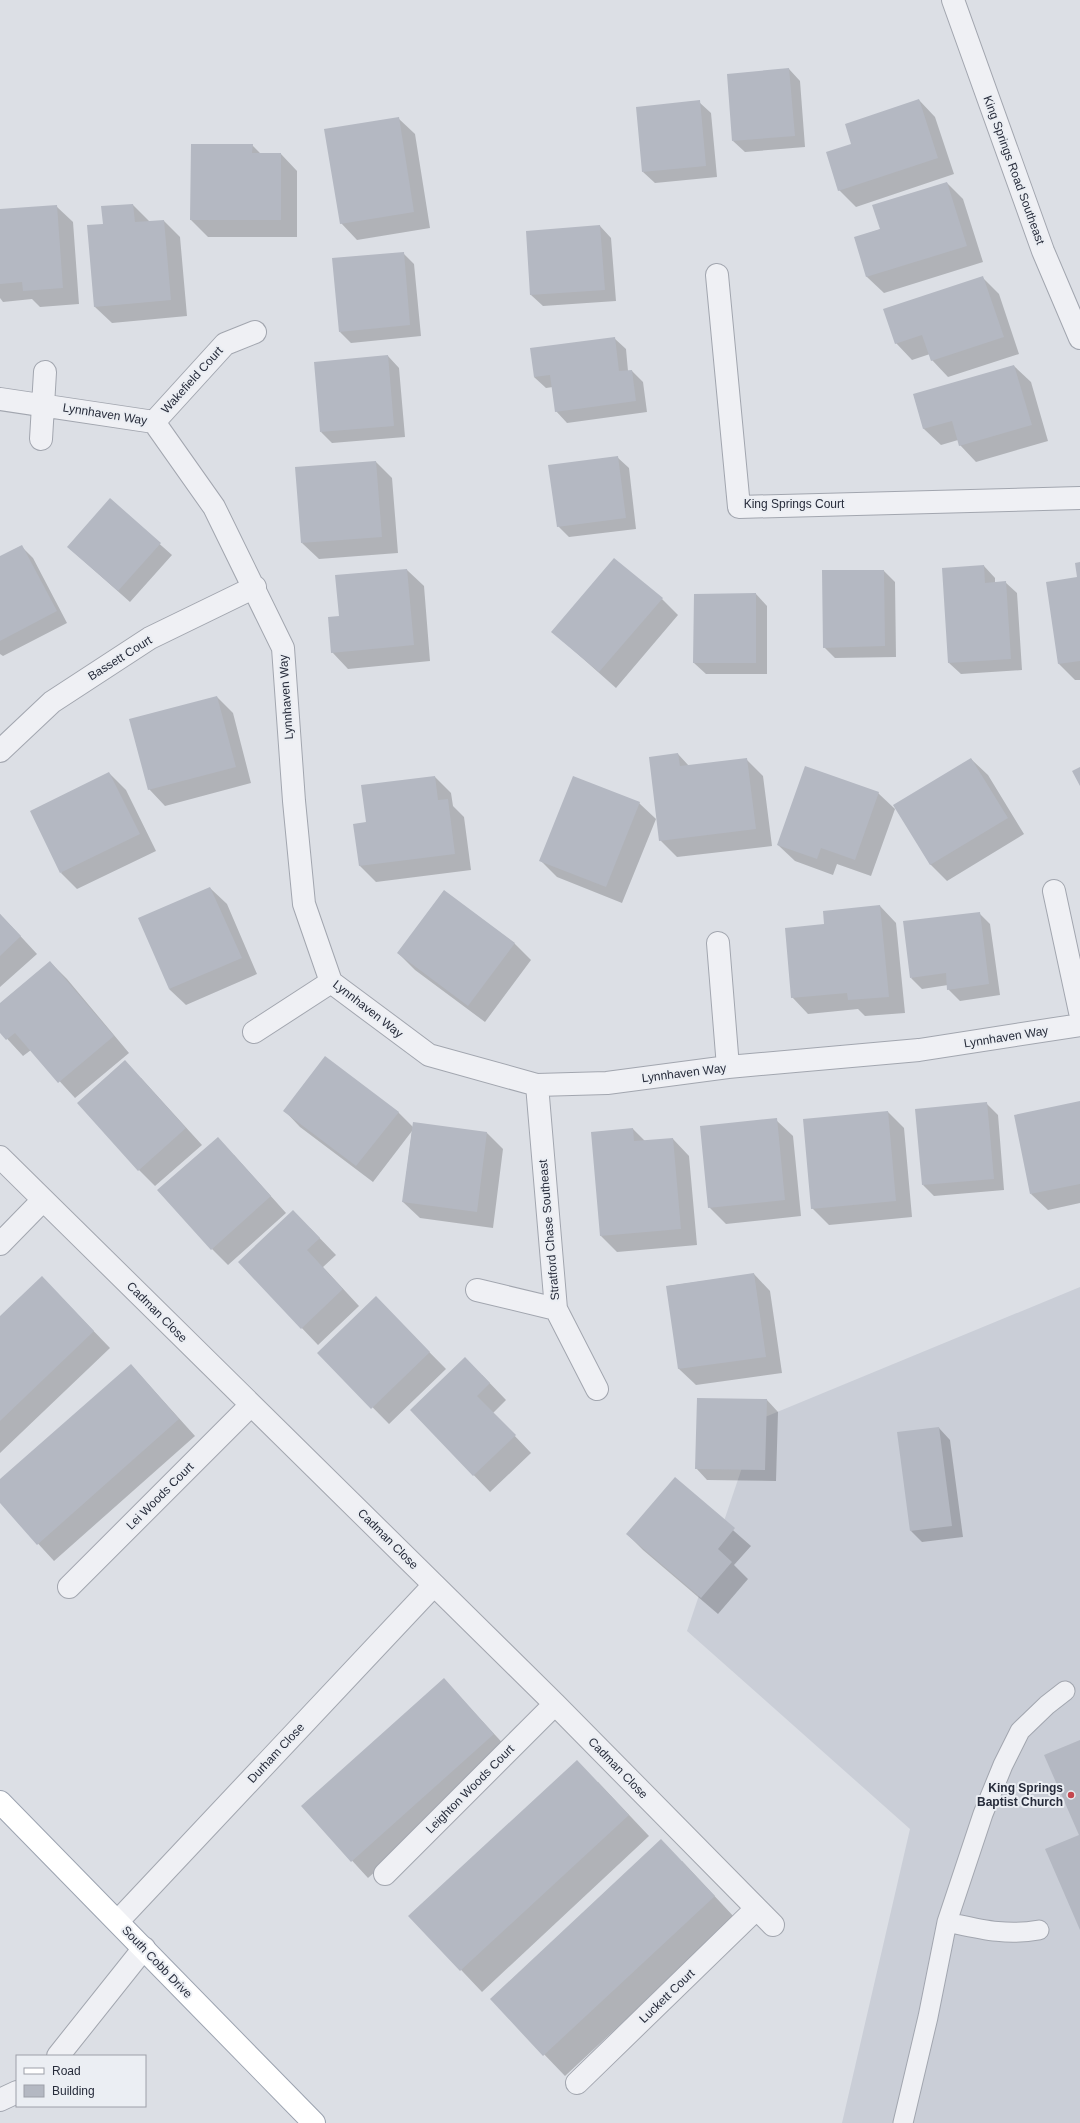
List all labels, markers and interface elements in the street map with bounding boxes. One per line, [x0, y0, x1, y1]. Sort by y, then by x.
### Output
street label: King Springs Road Southeast [980, 94, 1048, 247]
street label: Wakefield Court [158, 343, 226, 416]
street label: Lynnhaven Way [62, 400, 148, 428]
street label: King Springs Court [744, 497, 845, 511]
street label: Bassett Court [85, 632, 155, 683]
street label: Lynnhaven Way [276, 654, 296, 740]
street label: Lynnhaven Way [330, 977, 406, 1041]
street label: Lynnhaven Way [963, 1023, 1049, 1051]
street label: Lynnhaven Way [641, 1061, 727, 1085]
street label: Stratford Chase Southeast [536, 1158, 562, 1301]
street label: Cadman Close [124, 1279, 190, 1345]
street label: Lei Woods Court [124, 1459, 197, 1532]
street label: Cadman Close [355, 1506, 421, 1572]
street label: Durham Close [245, 1720, 307, 1786]
street label: Cadman Close [585, 1735, 651, 1802]
street label: Leighton Woods Court [423, 1741, 518, 1836]
place label: King Springs Baptist Church [977, 1781, 1063, 1809]
marker: King Springs Baptist Church [1066, 1790, 1076, 1800]
street label: South Cobb Drive [119, 1923, 195, 2001]
street label: Luckett Court [636, 1966, 698, 2026]
legend [16, 2055, 146, 2107]
text: Road [52, 2064, 81, 2078]
text: Building [52, 2084, 95, 2098]

